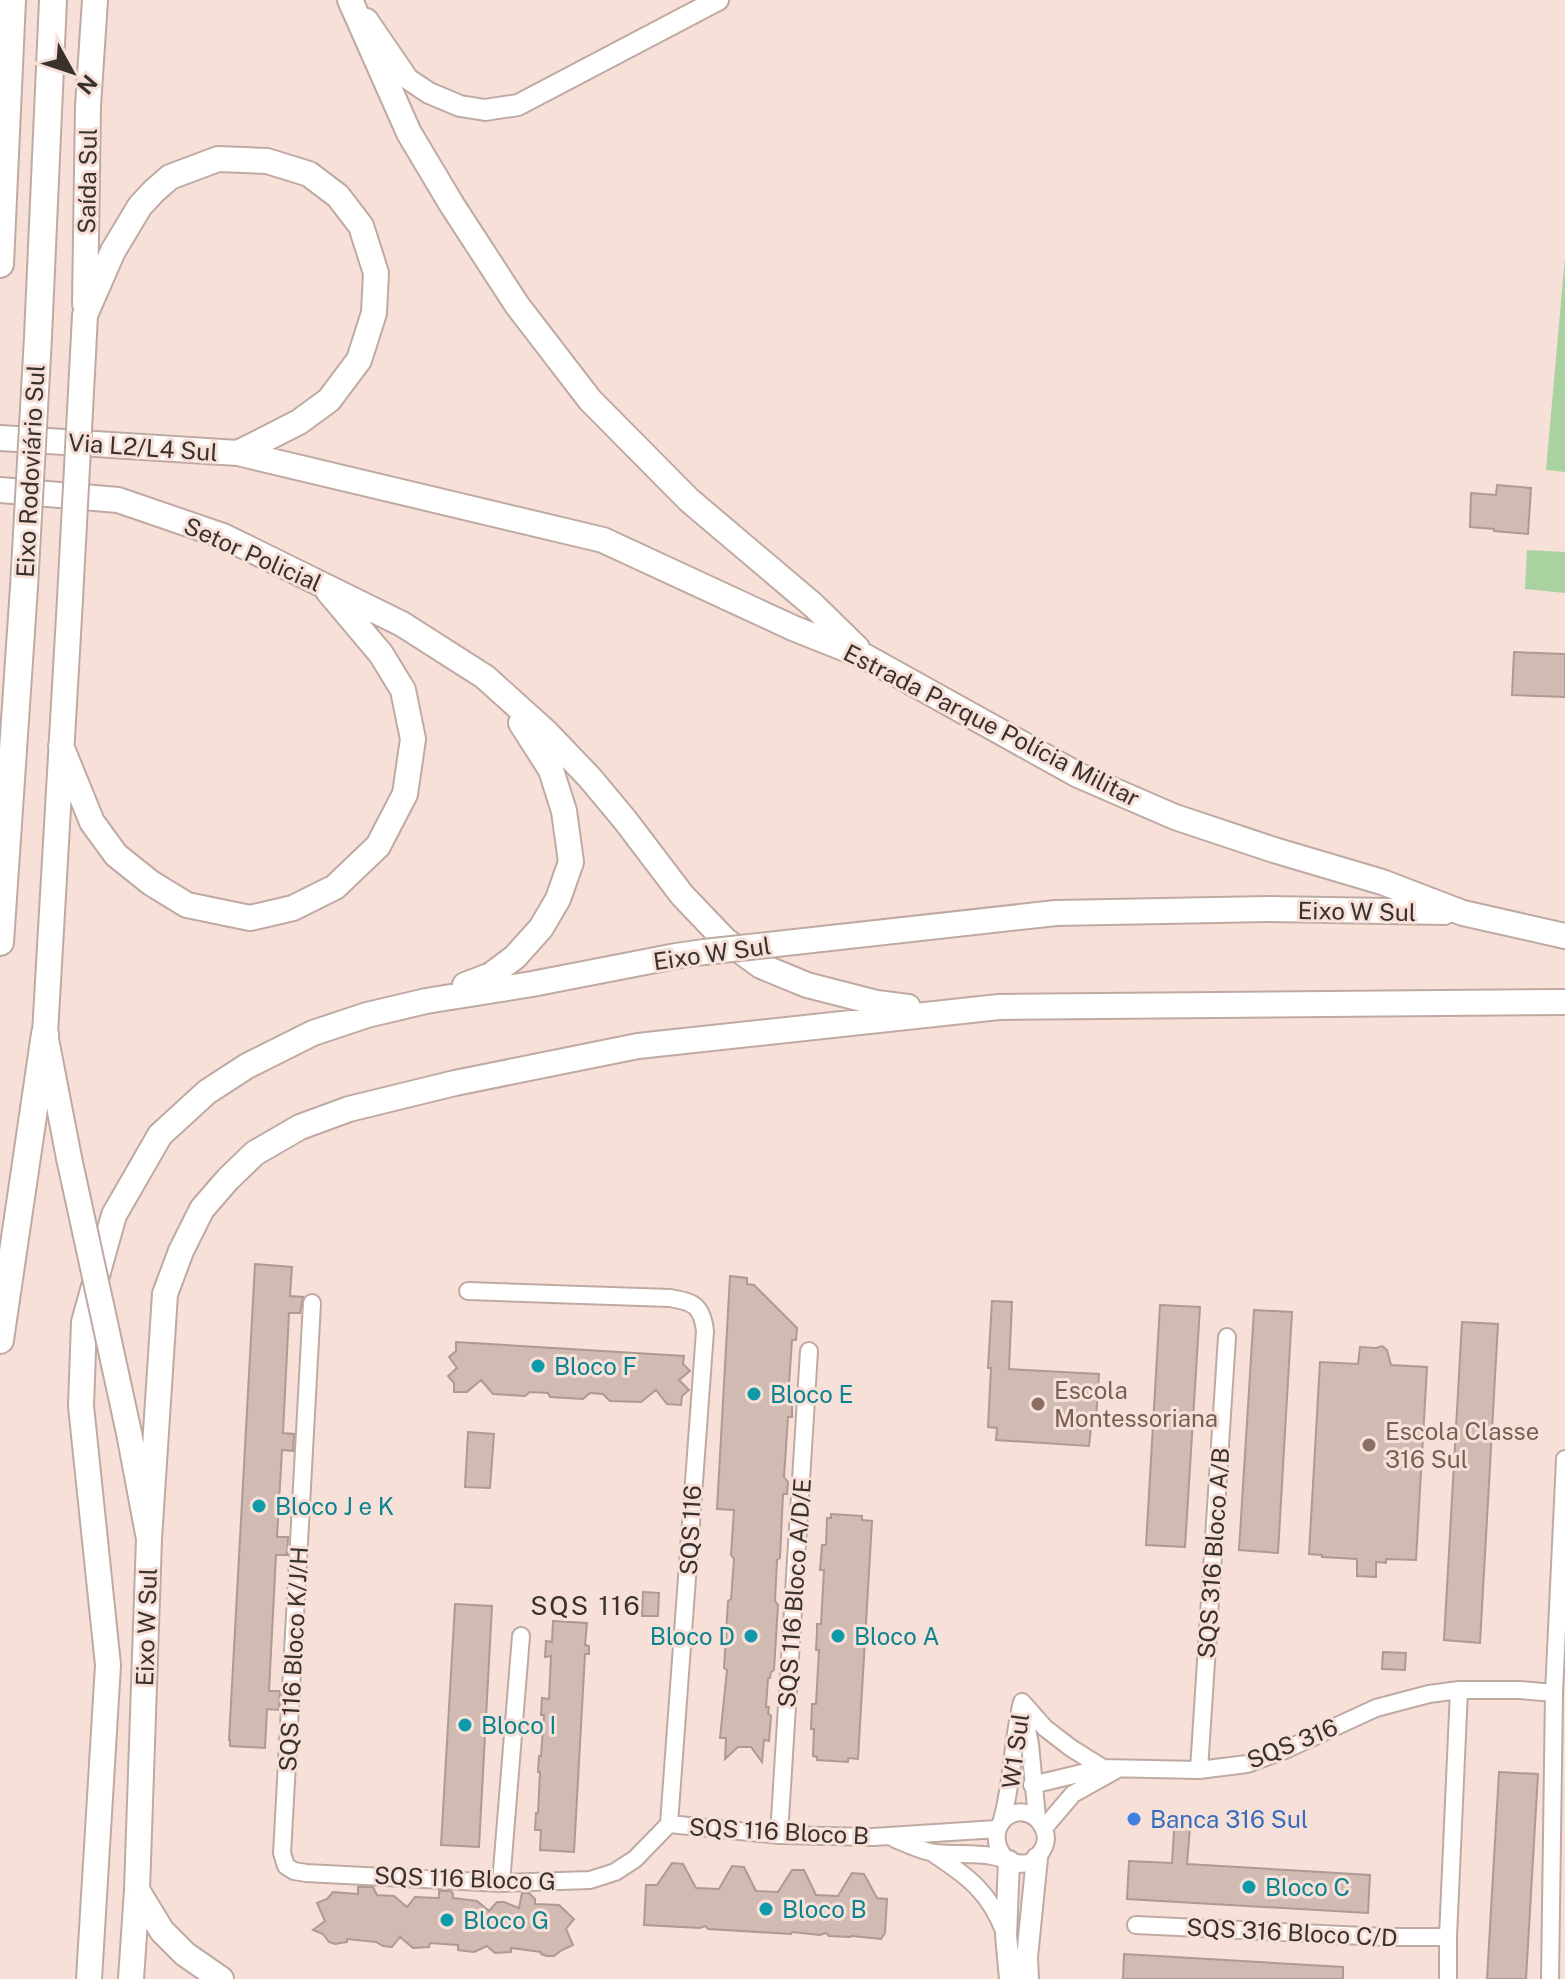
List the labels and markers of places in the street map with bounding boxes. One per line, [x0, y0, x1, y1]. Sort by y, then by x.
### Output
place label: Bloco F [554, 1352, 637, 1380]
marker: Bloco F [529, 1357, 547, 1375]
place label: Escola Montessoriana [1054, 1376, 1218, 1432]
place label: Bloco E [770, 1380, 853, 1408]
marker: Bloco E [745, 1385, 763, 1403]
marker: Escola Montessoriana [1029, 1395, 1047, 1413]
place label: Escola Classe 316 Sul [1385, 1417, 1539, 1473]
marker: Escola Classe 316 Sul [1360, 1436, 1378, 1454]
place label: Bloco J e K [275, 1492, 394, 1520]
marker: Bloco J e K [250, 1497, 268, 1515]
place label: Bloco D [650, 1622, 735, 1650]
place label: Bloco A [854, 1622, 940, 1650]
marker: Bloco D [742, 1627, 760, 1645]
marker: Bloco A [829, 1627, 847, 1645]
place label: Bloco I [481, 1711, 556, 1739]
marker: Bloco I [456, 1716, 474, 1734]
place label: Banca 316 Sul [1150, 1805, 1308, 1833]
marker: Banca 316 Sul [1125, 1810, 1143, 1828]
place label: Bloco C [1265, 1873, 1350, 1901]
marker: Bloco C [1240, 1878, 1258, 1896]
place label: Bloco B [782, 1895, 867, 1923]
marker: Bloco B [757, 1900, 775, 1918]
place label: Bloco G [463, 1906, 549, 1934]
marker: Bloco G [438, 1911, 456, 1929]

